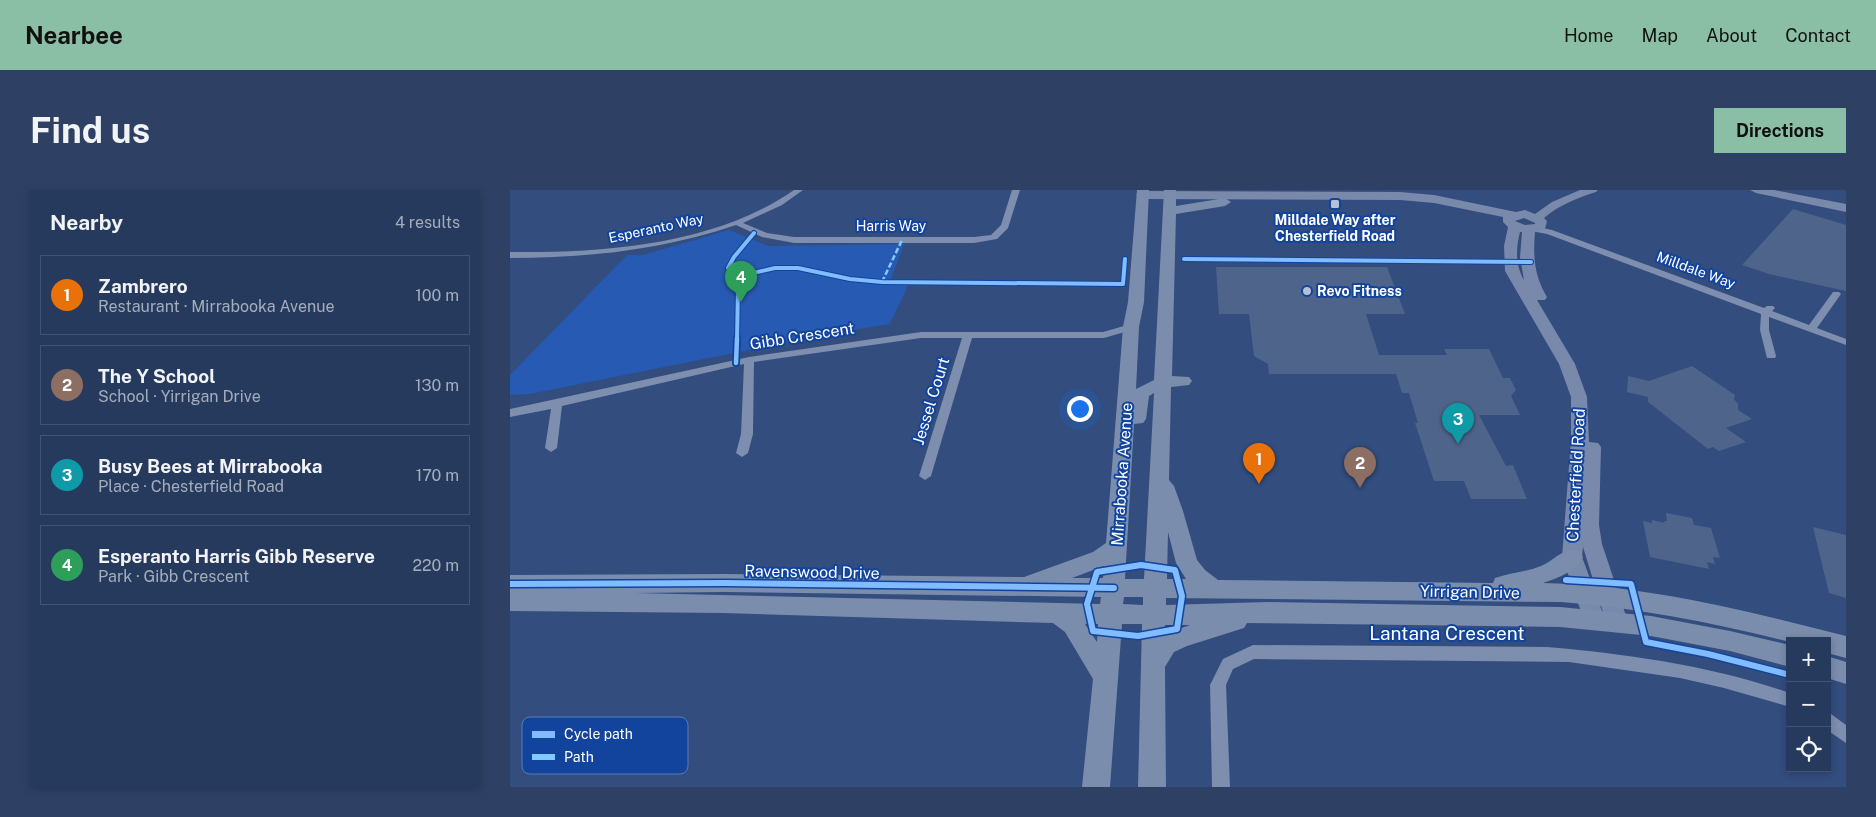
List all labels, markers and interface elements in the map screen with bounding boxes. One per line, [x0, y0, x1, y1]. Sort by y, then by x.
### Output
text: Nearbee [25, 21, 123, 49]
text: Home [1564, 25, 1614, 46]
text: Map [1642, 25, 1678, 46]
text: About [1706, 25, 1757, 46]
text: Contact [1785, 25, 1851, 46]
button: Directions [1714, 108, 1846, 153]
text: Find us [30, 110, 150, 151]
marker: Milldale Way after Chesterfield Road [1329, 198, 1341, 210]
text: Nearby [50, 210, 123, 235]
street label: Esperanto Way [607, 210, 705, 246]
place label: Milldale Way after Chesterfield Road [1275, 212, 1396, 244]
text: 4 results [395, 213, 460, 232]
street label: Harris Way [856, 218, 927, 234]
street label: Milldale Way [1654, 248, 1738, 292]
pin: 4 [725, 261, 757, 302]
text: Zambrero [98, 275, 188, 297]
place label: Revo Fitness [1317, 283, 1402, 299]
marker: Revo Fitness [1301, 285, 1313, 297]
text: 1 [64, 286, 70, 305]
text: 100 m [415, 286, 459, 305]
text: Restaurant · Mirrabooka Avenue [98, 297, 335, 316]
street label: Gibb Crescent [748, 318, 856, 354]
street label: Jessel Court [909, 355, 953, 447]
text: The Y School [98, 365, 215, 387]
text: 2 [62, 376, 72, 395]
text: 130 m [415, 376, 459, 395]
text: School · Yirrigan Drive [98, 387, 261, 406]
your location [1067, 396, 1093, 422]
street label: Mirrabooka Avenue [1108, 402, 1136, 546]
pin: 3 [1442, 403, 1474, 444]
street label: Chesterfield Road [1563, 408, 1589, 542]
pin: 1 [1243, 443, 1275, 484]
pin: 2 [1344, 447, 1376, 488]
text: Busy Bees at Mirrabooka [98, 455, 323, 477]
text: 3 [62, 466, 72, 485]
text: 170 m [416, 466, 459, 485]
text: Place · Chesterfield Road [98, 477, 284, 496]
text: Esperanto Harris Gibb Reserve [98, 545, 375, 567]
text: 4 [62, 556, 72, 575]
text: 220 m [412, 556, 459, 575]
street label: Ravenswood Drive [744, 561, 880, 583]
text: Park · Gibb Crescent [98, 567, 249, 586]
street label: Yirrigan Drive [1420, 582, 1520, 602]
street label: Lantana Crescent [1369, 622, 1525, 644]
map controls [1786, 637, 1831, 772]
button: + [1786, 637, 1831, 682]
button: − [1786, 682, 1831, 727]
legend [522, 717, 688, 774]
text: Cycle path [564, 726, 633, 742]
button: locate [1786, 727, 1831, 772]
text: Path [564, 749, 594, 765]

